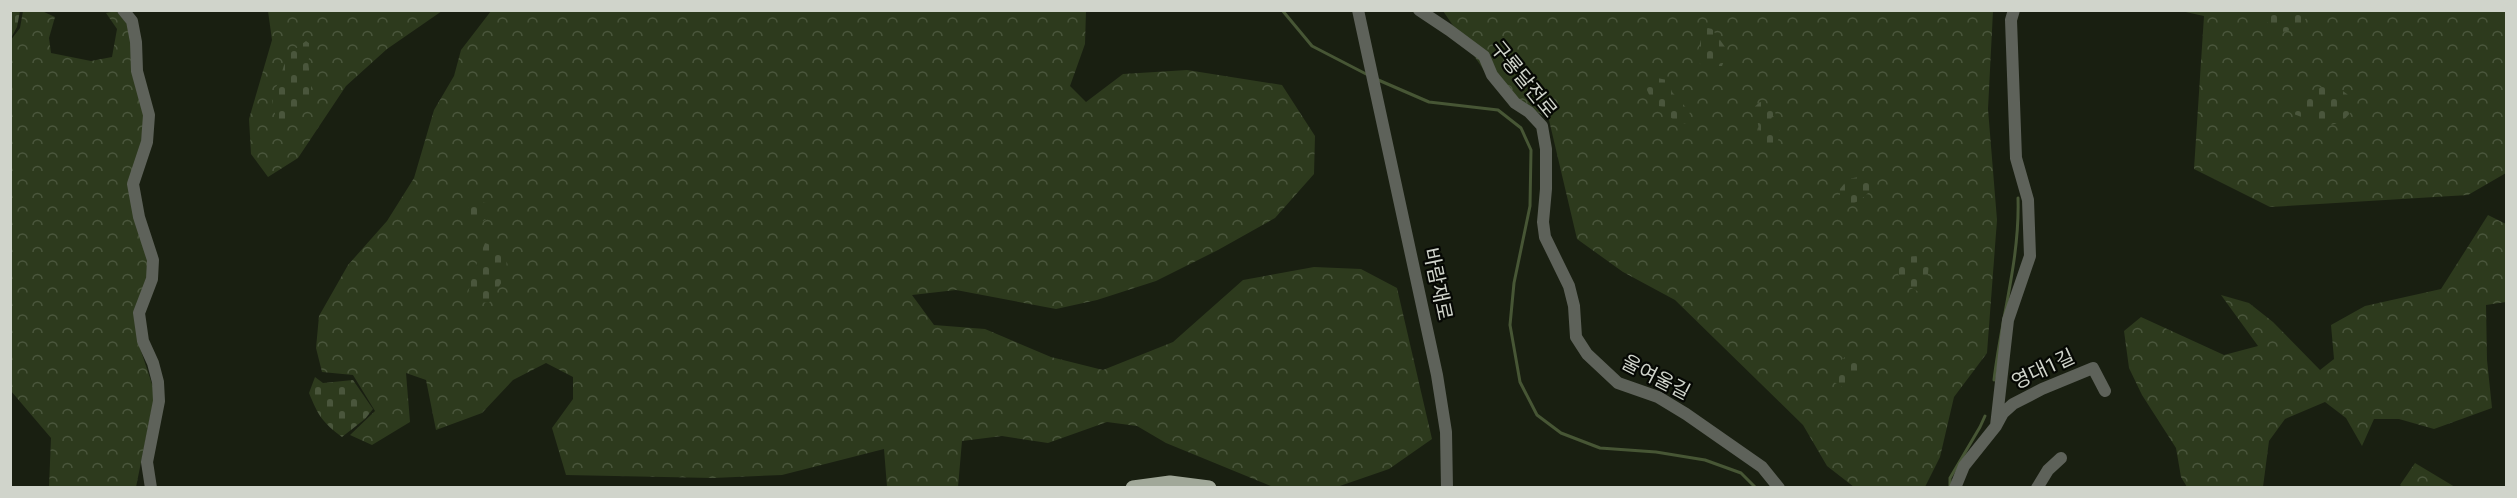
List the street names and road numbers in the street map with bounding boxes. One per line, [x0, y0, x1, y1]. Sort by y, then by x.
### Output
street label: 구룡달전로 [1486, 36, 1562, 122]
street label: 바람재로 [1419, 246, 1457, 322]
street label: 영대1길 [2008, 344, 2078, 394]
street label: 울여울길 [1618, 350, 1694, 404]

